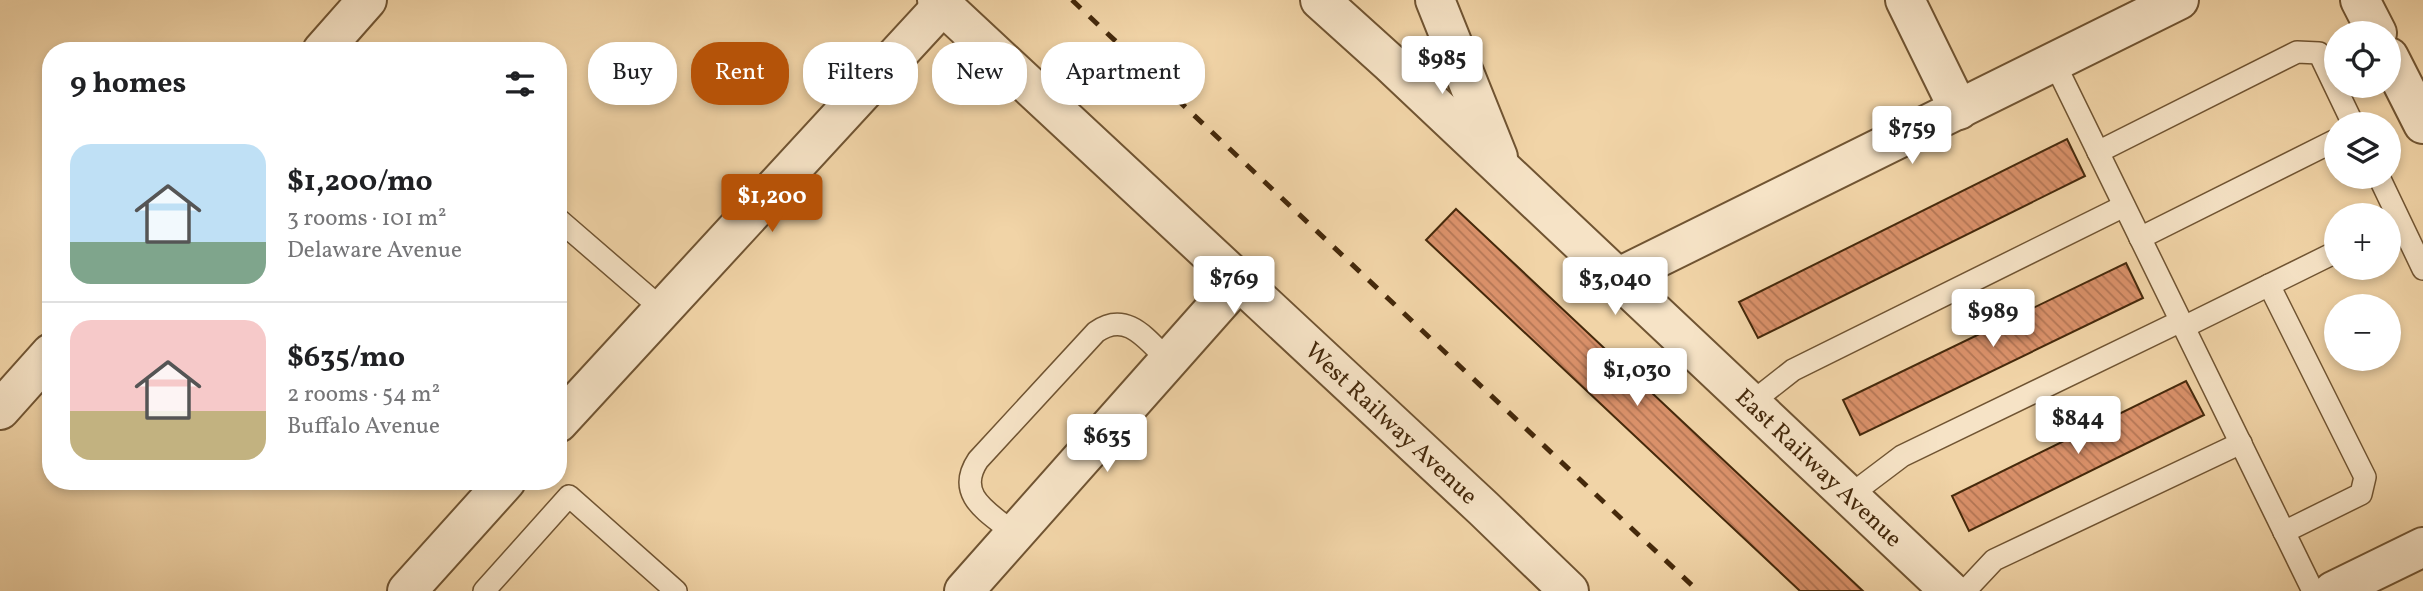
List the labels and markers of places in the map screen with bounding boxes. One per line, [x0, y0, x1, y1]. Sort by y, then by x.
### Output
pin: $985 [1401, 36, 1483, 96]
pin: $759 [1871, 106, 1953, 166]
pin: $1,200 [715, 174, 829, 234]
pin: $769 [1193, 256, 1275, 316]
pin: $3,040 [1558, 258, 1672, 317]
pin: $989 [1952, 290, 2034, 349]
pin: $1,030 [1580, 348, 1694, 408]
pin: $844 [2037, 396, 2119, 456]
pin: $635 [1066, 414, 1148, 474]

